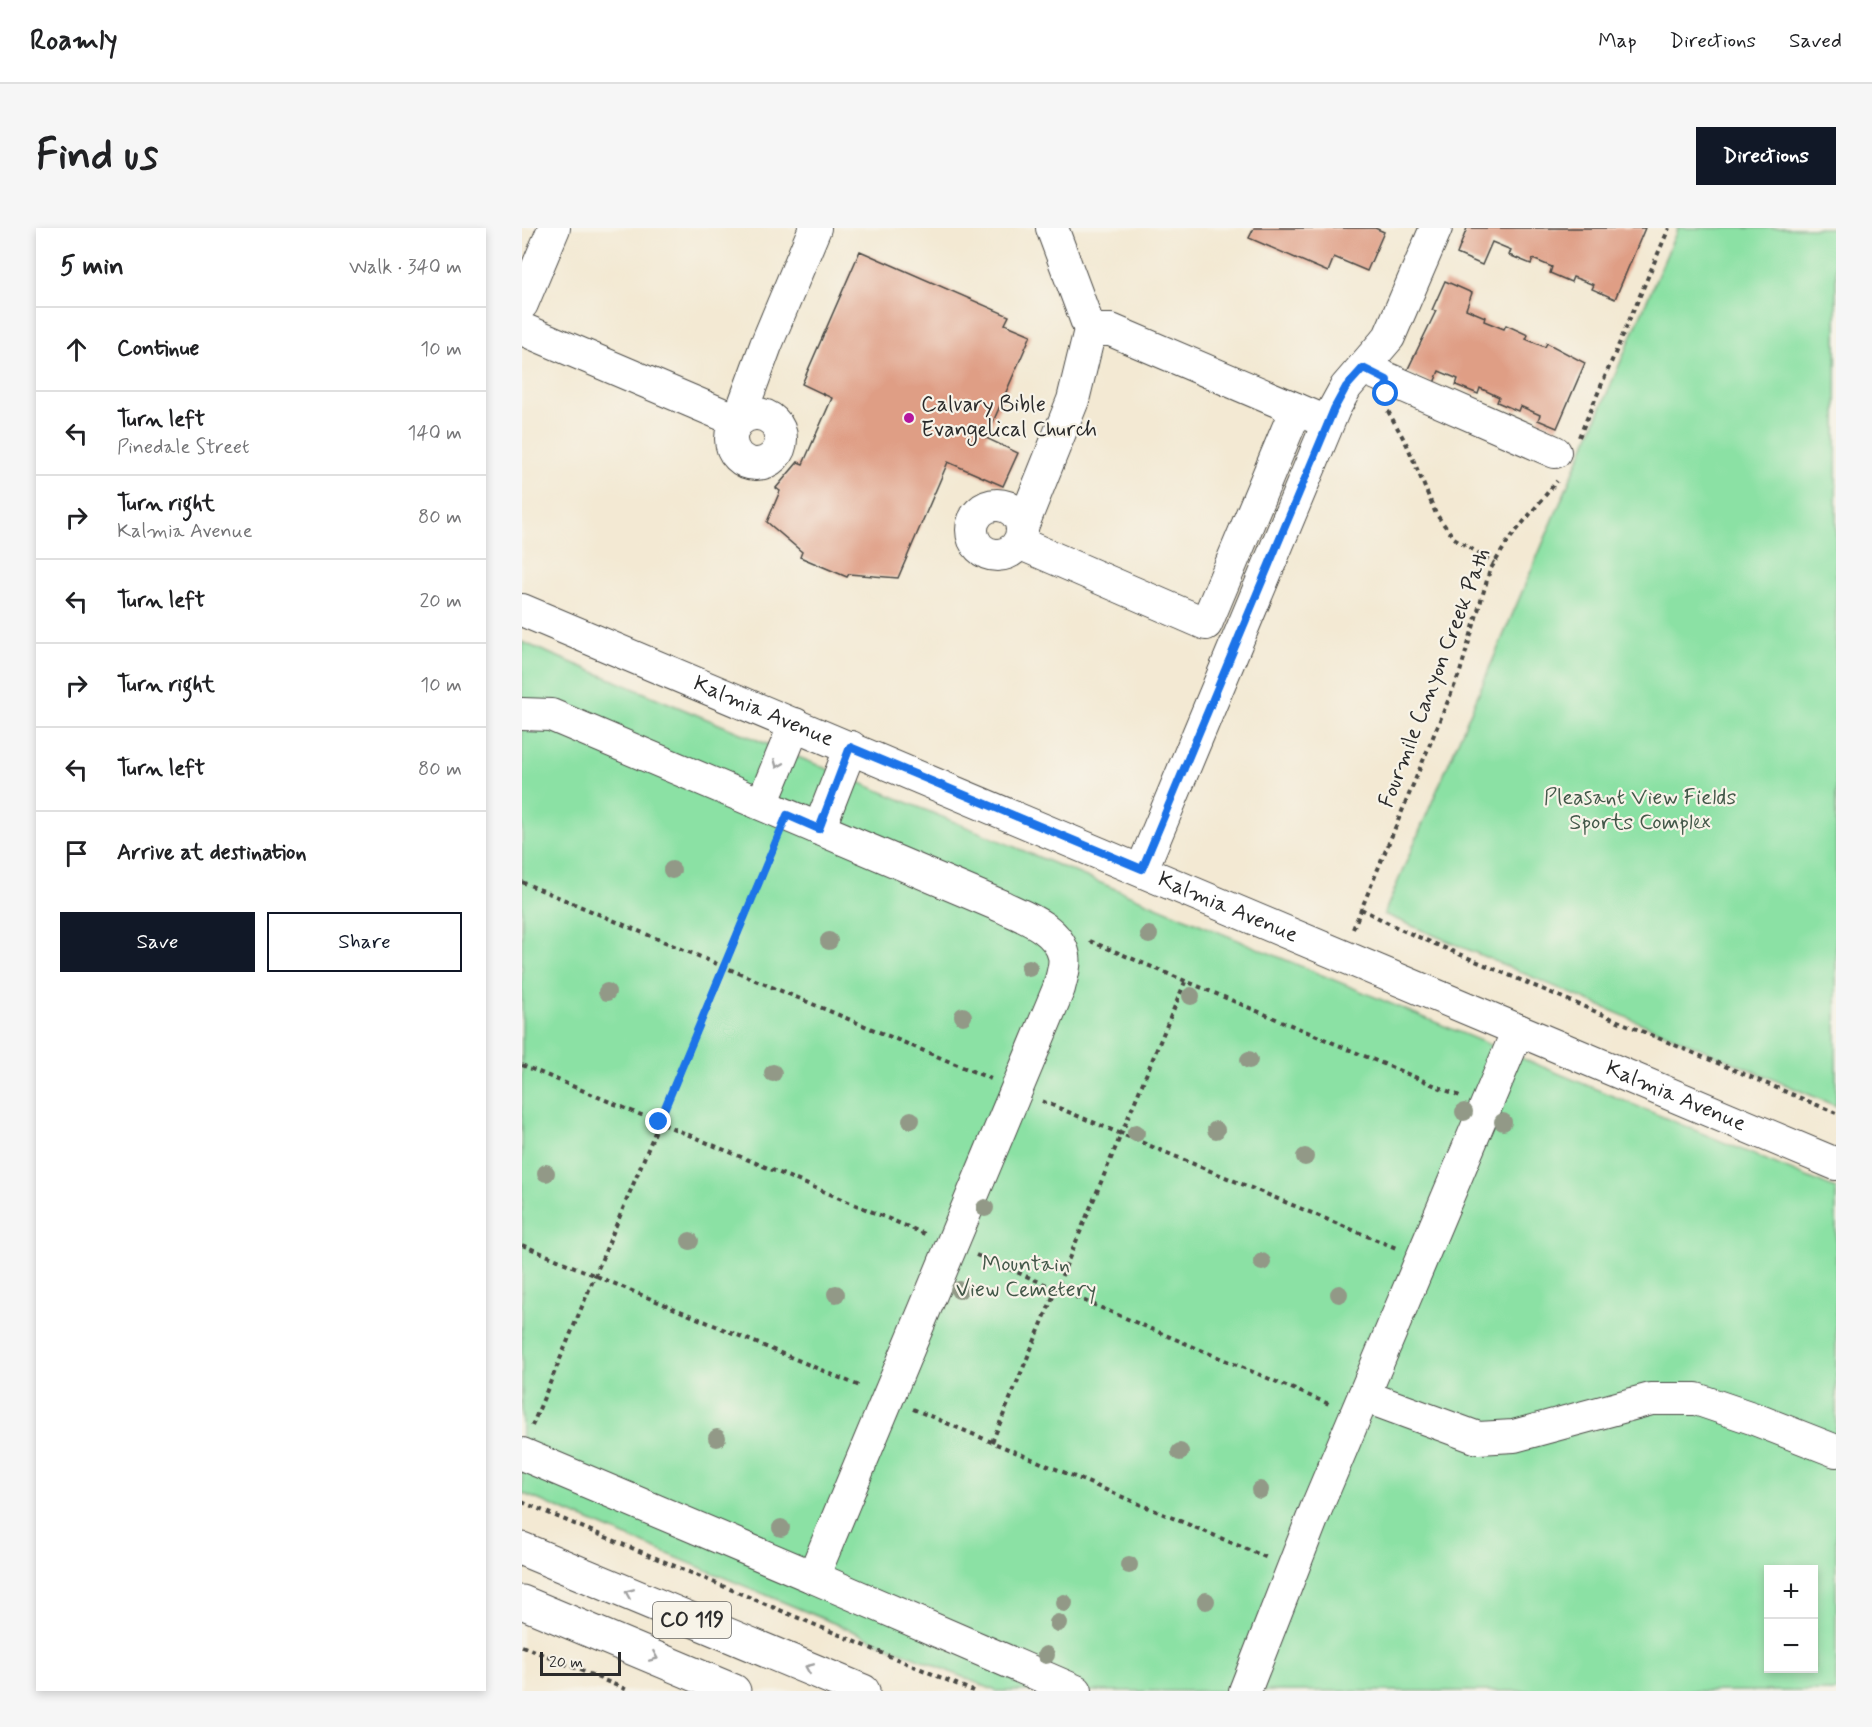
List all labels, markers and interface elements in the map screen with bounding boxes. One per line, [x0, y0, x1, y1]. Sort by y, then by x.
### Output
text: Roamly [30, 23, 118, 60]
text: Map [1598, 27, 1637, 55]
text: Directions [1670, 27, 1756, 55]
text: Saved [1789, 27, 1842, 55]
button: Directions [1696, 127, 1836, 185]
text: Find us [36, 129, 158, 184]
text: 5 min [60, 250, 124, 284]
text: Walk · 340 m [349, 254, 462, 281]
icon: ahead [60, 333, 93, 366]
text: Continue [117, 335, 199, 363]
text: 10 m [420, 336, 462, 363]
route start [1372, 380, 1398, 406]
place label: Calvary Bible Evangelical Church [921, 391, 1097, 447]
text: Turn left [117, 406, 205, 434]
marker: Calvary Bible Evangelical Church [902, 411, 916, 425]
icon: left [60, 417, 93, 450]
text: 140 m [408, 420, 462, 447]
text: Pinedale Street [117, 434, 250, 461]
text: Turn right [117, 490, 215, 518]
icon: right [60, 501, 93, 534]
text: 80 m [418, 504, 462, 531]
text: Kalmia Avenue [117, 518, 253, 545]
street label: Fourmile Canyon Creek Path [1373, 544, 1497, 812]
icon: left [60, 585, 93, 618]
text: Turn left [117, 587, 205, 615]
text: 20 m [419, 588, 462, 615]
icon: right [60, 669, 93, 702]
street label: Kalmia Avenue [689, 670, 838, 754]
text: Turn right [117, 671, 215, 699]
text: 10 m [420, 672, 462, 699]
icon: left [60, 753, 93, 786]
text: Turn left [117, 755, 205, 783]
text: 80 m [418, 756, 462, 783]
one-way arrow [773, 758, 785, 769]
park label: Pleasant View Fields Sports Complex [1544, 784, 1736, 837]
icon: arrive [60, 837, 93, 870]
text: Arrive at destination [117, 839, 307, 867]
street label: Kalmia Avenue [1154, 866, 1302, 950]
button: Save [60, 912, 255, 972]
button: Share [267, 912, 462, 972]
street label: Kalmia Avenue [1601, 1054, 1750, 1138]
route end [645, 1108, 671, 1134]
park label: Mountain View Cemetery [956, 1251, 1096, 1304]
map controls [1764, 1565, 1818, 1673]
button: + [1764, 1565, 1818, 1619]
one-way arrow [624, 1588, 635, 1600]
road number: CO 119 [653, 1602, 731, 1638]
button: − [1764, 1619, 1818, 1673]
scale bar [540, 1649, 621, 1676]
one-way arrow [647, 1650, 658, 1662]
text: 20 m [549, 1652, 583, 1673]
one-way arrow [804, 1663, 815, 1675]

